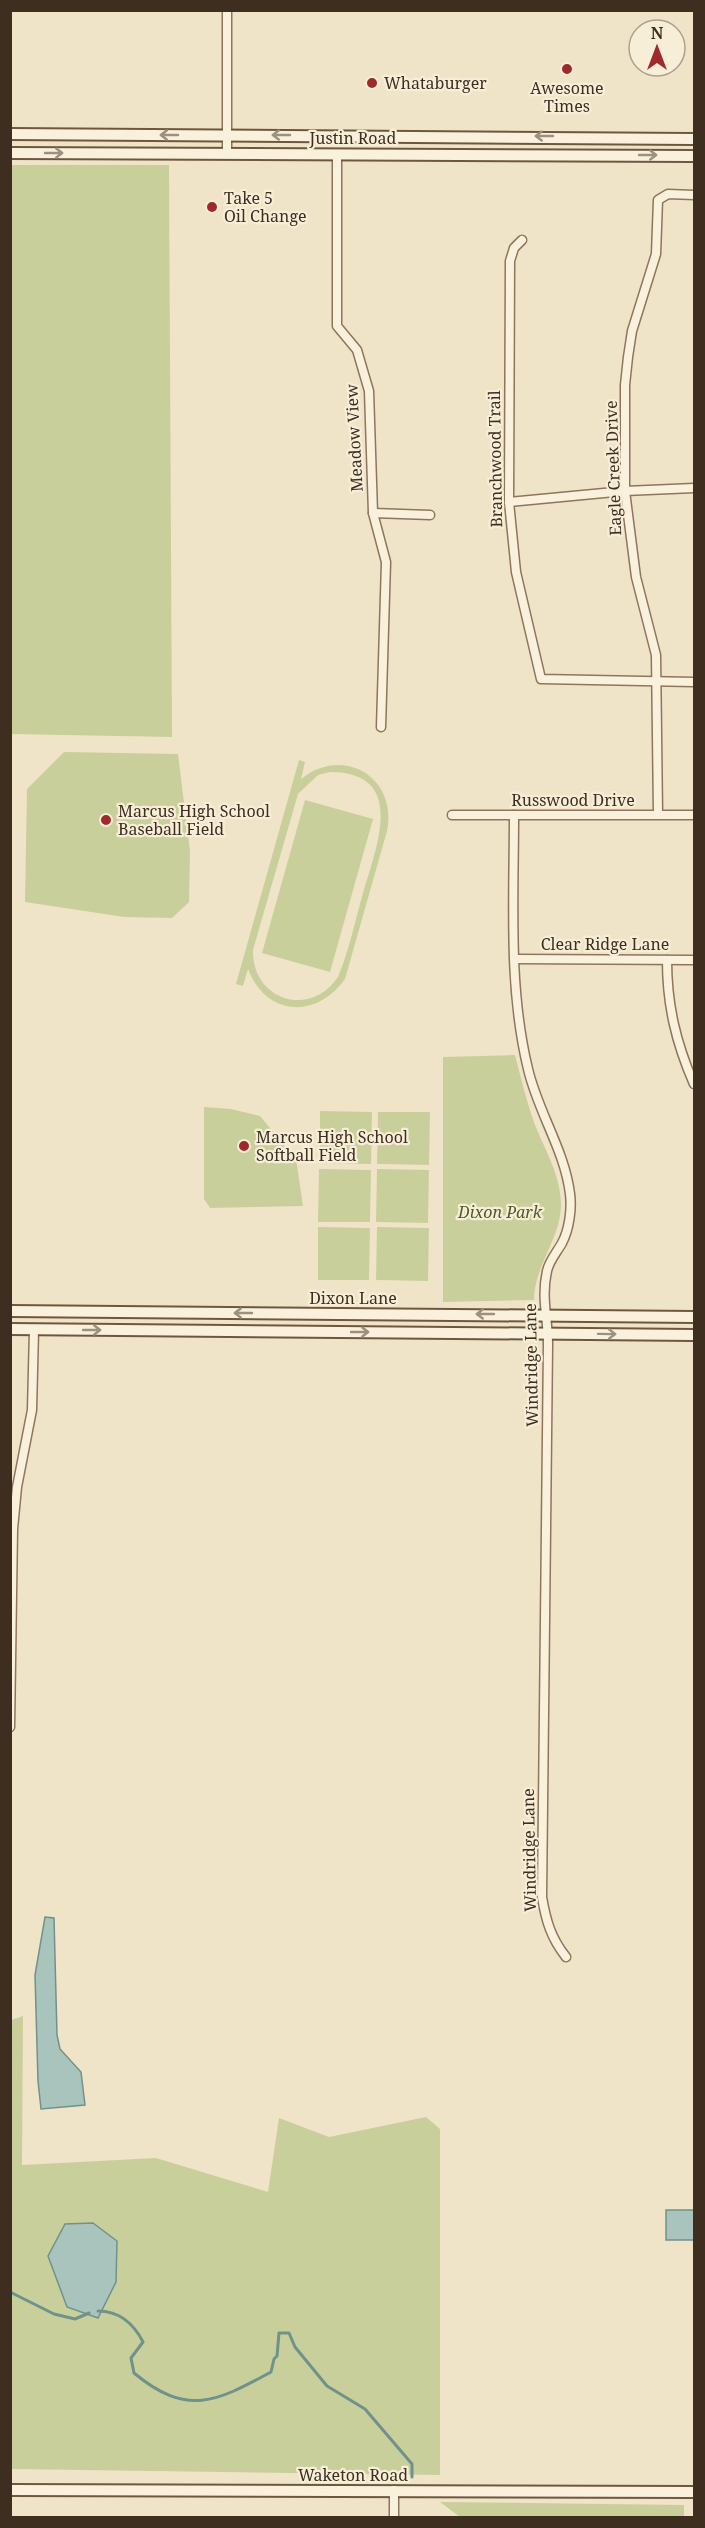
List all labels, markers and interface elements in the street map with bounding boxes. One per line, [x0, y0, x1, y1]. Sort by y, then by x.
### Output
north arrow [627, 18, 687, 78]
text: N [651, 22, 664, 44]
marker: Awesome Times [560, 62, 574, 76]
place label: Whataburger [384, 72, 487, 94]
marker: Whataburger [365, 76, 379, 90]
place label: Awesome Times [530, 77, 604, 117]
street label: Justin Road [309, 127, 397, 149]
one-way arrow [159, 129, 179, 141]
one-way arrow [272, 130, 292, 141]
one-way arrow [534, 130, 554, 142]
one-way arrow [44, 147, 64, 159]
one-way arrow [637, 149, 657, 161]
place label: Take 5 Oil Change [224, 187, 307, 227]
marker: Take 5 Oil Change [205, 200, 219, 214]
street label: Meadow View [340, 383, 368, 492]
street label: Branchwood Trail [483, 390, 507, 528]
street label: Eagle Creek Drive [600, 400, 626, 536]
street label: Russwood Drive [511, 789, 635, 811]
place label: Marcus High School Baseball Field [118, 800, 270, 840]
marker: Marcus High School Baseball Field [99, 813, 113, 827]
street label: Clear Ridge Lane [541, 933, 669, 955]
place label: Marcus High School Softball Field [256, 1126, 408, 1166]
marker: Marcus High School Softball Field [237, 1139, 251, 1153]
park label: Dixon Park [457, 1201, 543, 1223]
street label: Dixon Lane [309, 1287, 397, 1309]
street label: Windridge Lane [519, 1303, 543, 1427]
one-way arrow [233, 1307, 253, 1319]
one-way arrow [475, 1308, 495, 1320]
one-way arrow [82, 1324, 102, 1336]
one-way arrow [350, 1326, 370, 1338]
one-way arrow [596, 1328, 616, 1340]
street label: Windridge Lane [517, 1788, 541, 1912]
street label: Waketon Road [298, 2464, 408, 2486]

